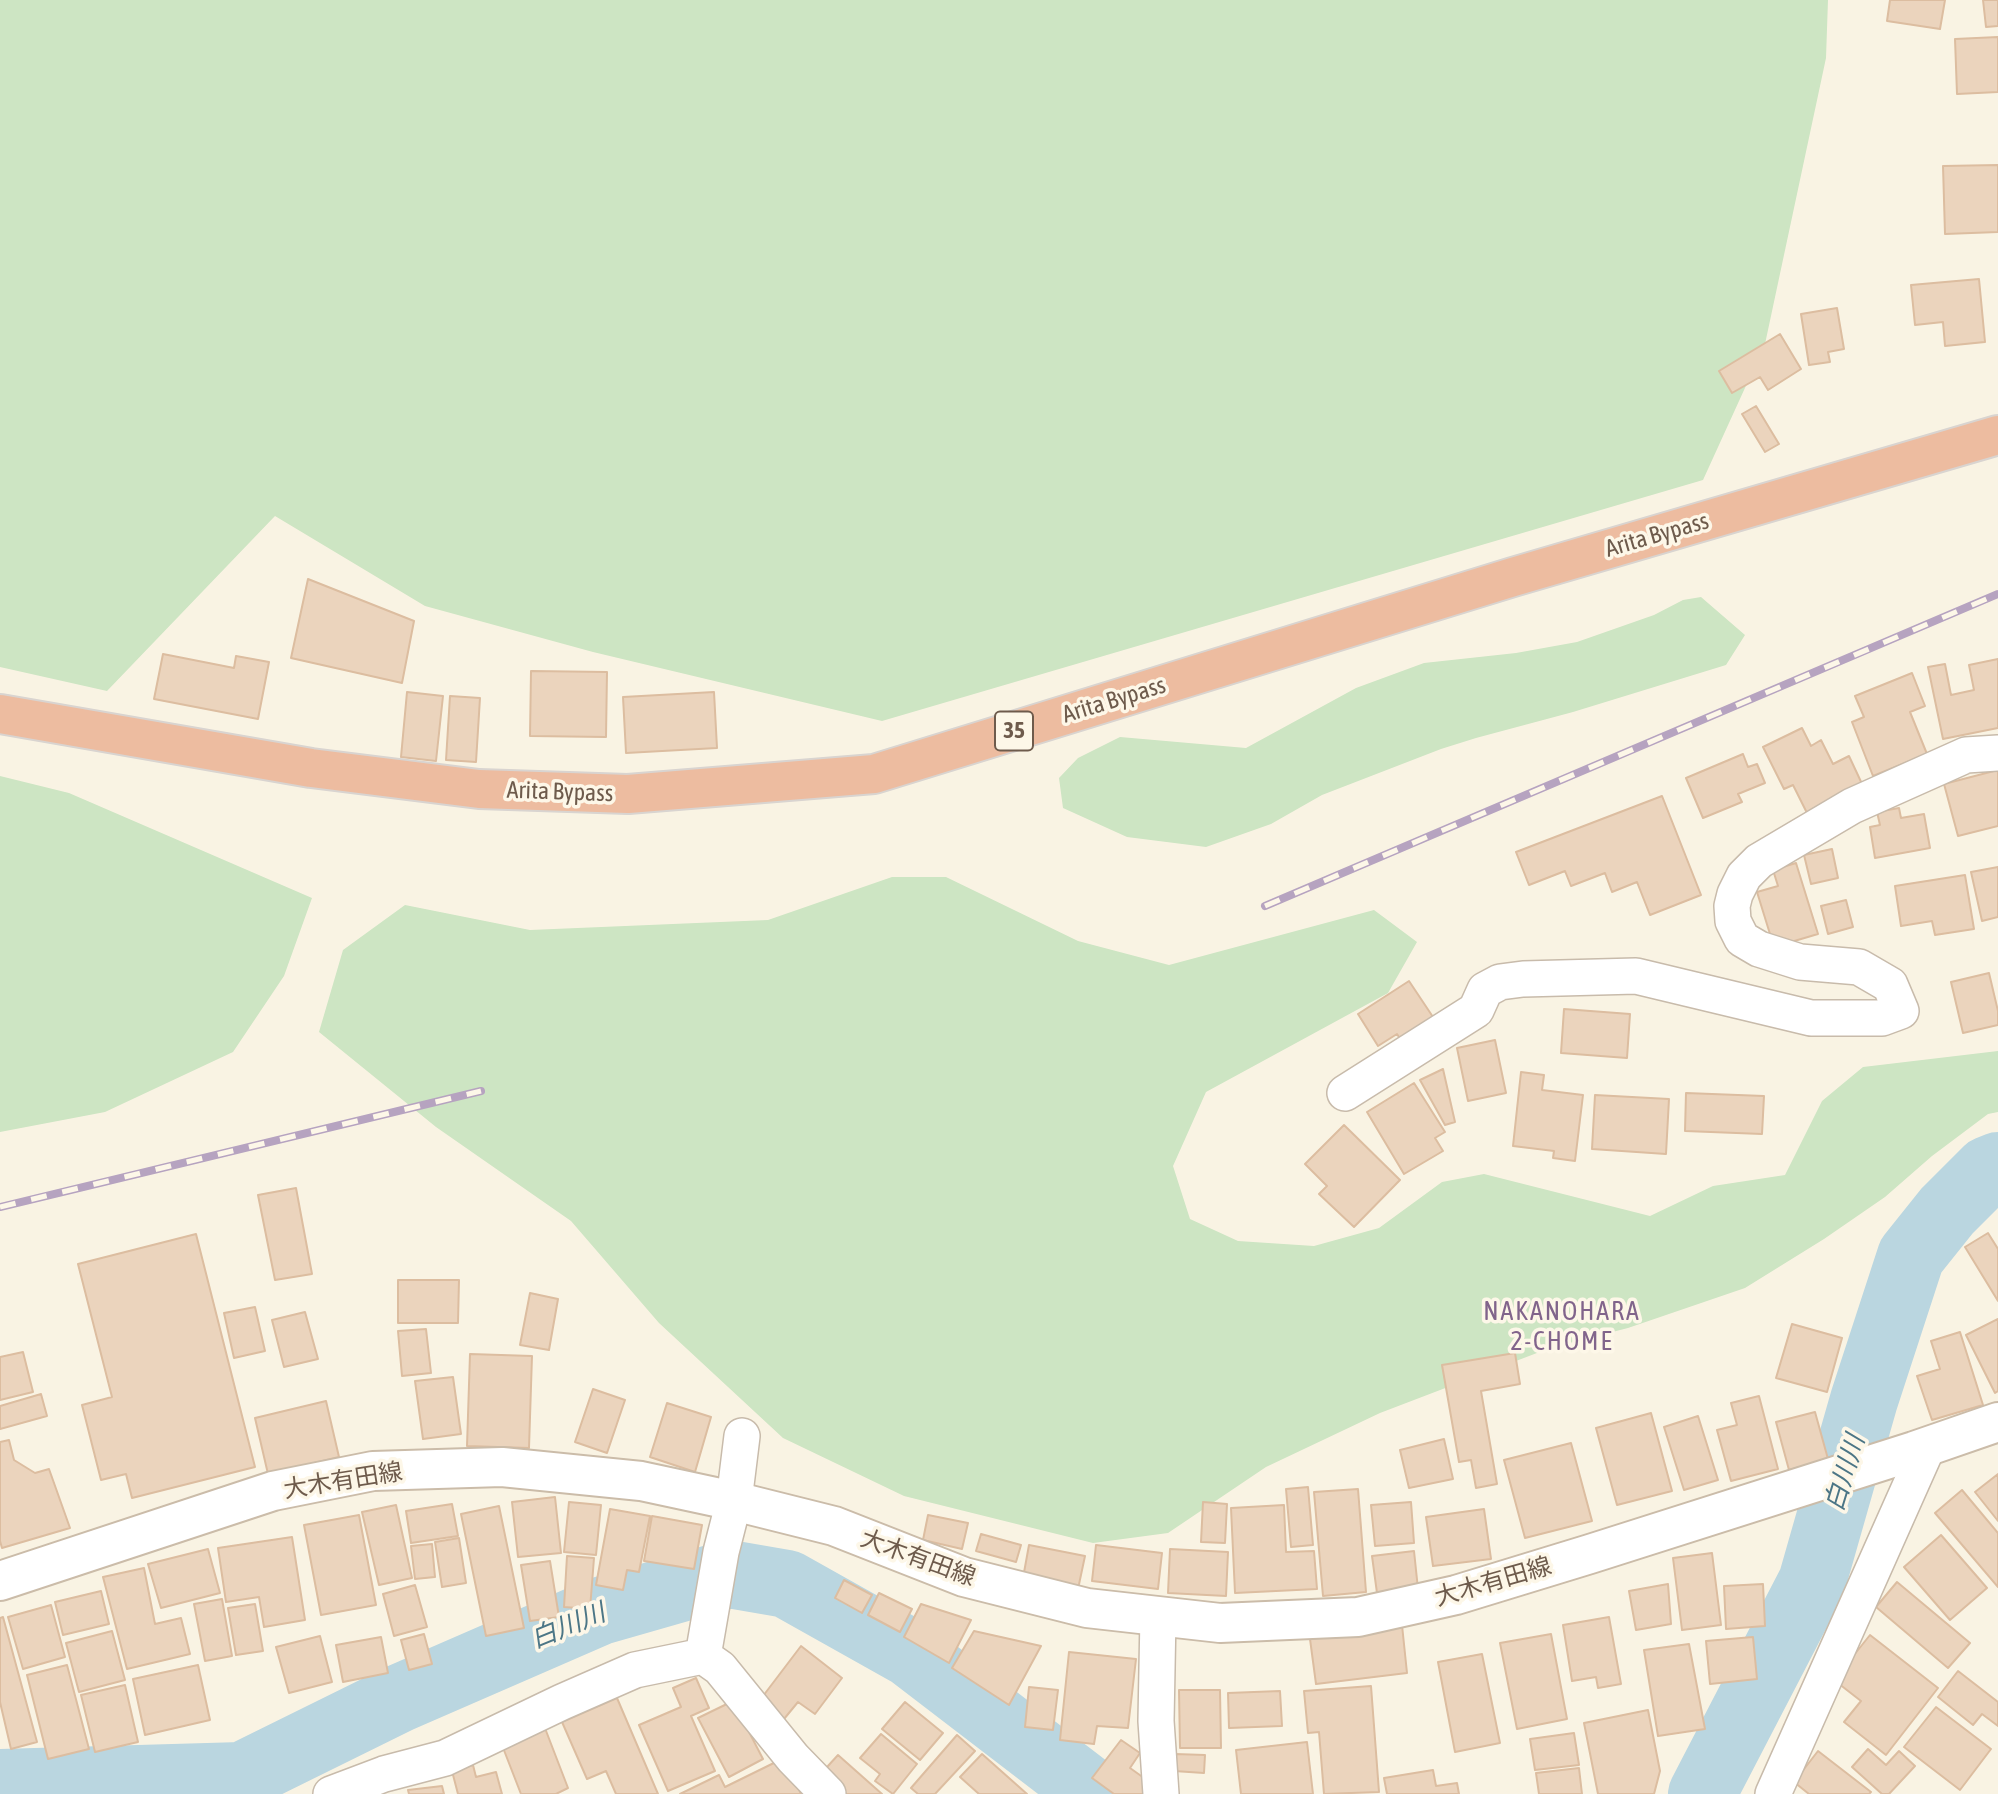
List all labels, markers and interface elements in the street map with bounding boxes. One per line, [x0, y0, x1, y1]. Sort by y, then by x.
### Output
street label: Arita Bypass [1602, 506, 1712, 564]
street label: Arita Bypass [1059, 671, 1169, 729]
road number: 35 [995, 712, 1033, 750]
street label: Arita Bypass [506, 776, 614, 808]
district label: NAKANOHARA 2-CHOME [1484, 1296, 1640, 1358]
water label: 白川川 [1819, 1431, 1871, 1515]
street label: 大木有田線 [281, 1457, 405, 1505]
street label: 大木有田線 [857, 1524, 979, 1592]
street label: 大木有田線 [1431, 1552, 1555, 1612]
water label: 白川川 [526, 1597, 610, 1655]

